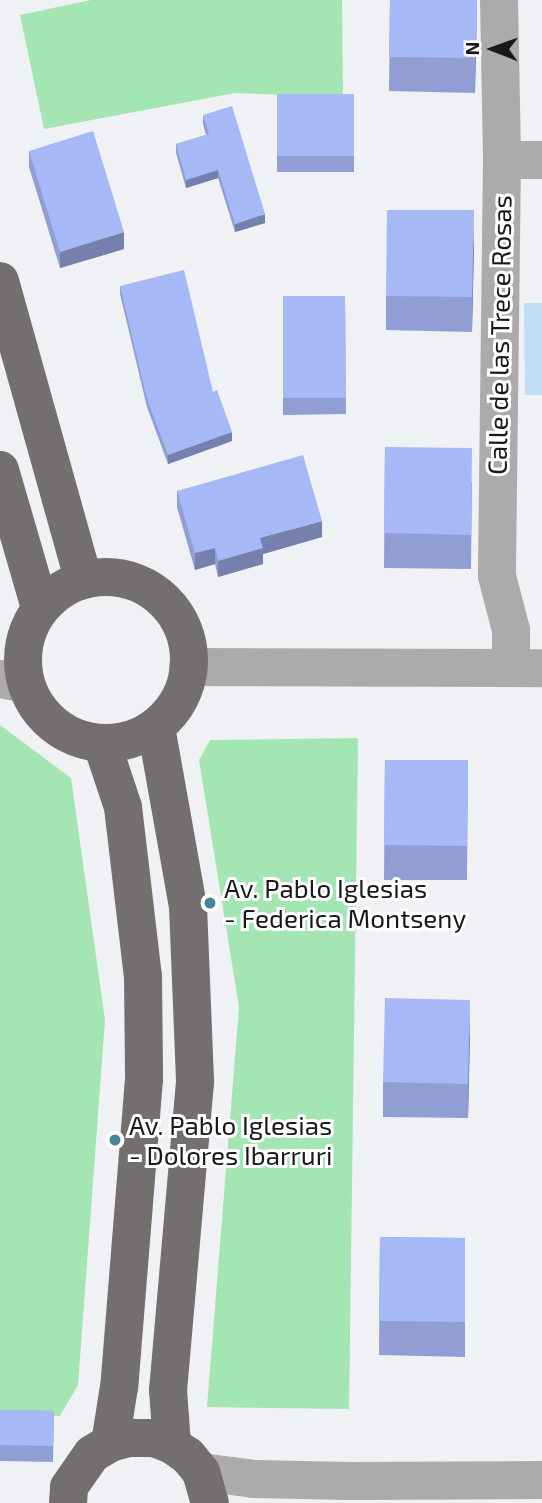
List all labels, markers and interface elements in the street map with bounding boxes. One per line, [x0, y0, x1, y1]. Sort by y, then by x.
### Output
north arrow [458, 14, 528, 84]
text: N [460, 42, 483, 56]
street label: Calle de las Trece Rosas [481, 195, 517, 475]
place label: Av. Pablo Iglesias - Federica Montseny [224, 872, 466, 934]
marker: Av. Pablo Iglesias - Federica Montseny [202, 895, 218, 911]
place label: Av. Pablo Iglesias - Dolores Ibarruri [129, 1109, 333, 1170]
marker: Av. Pablo Iglesias - Dolores Ibarruri [107, 1132, 123, 1148]

